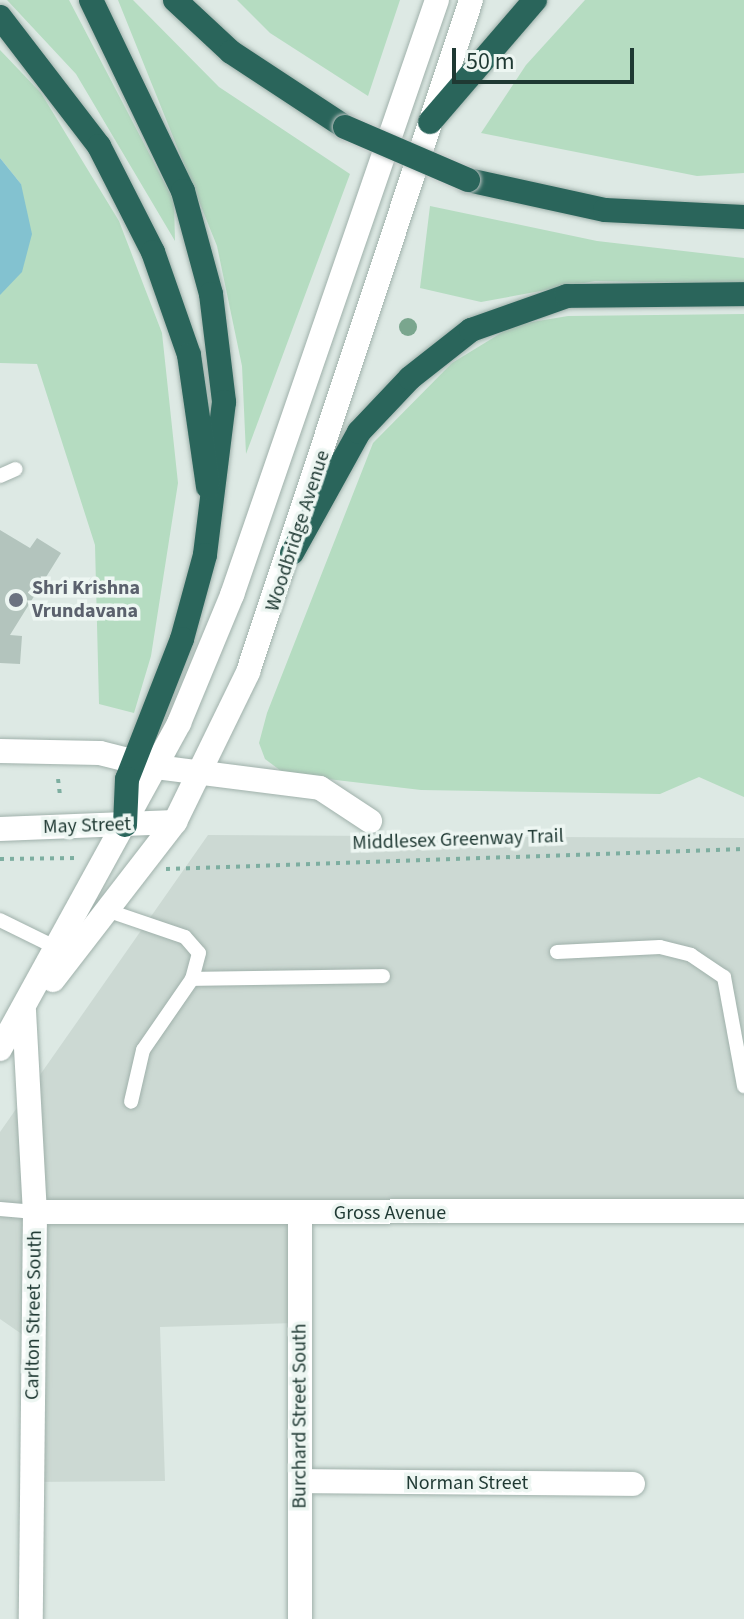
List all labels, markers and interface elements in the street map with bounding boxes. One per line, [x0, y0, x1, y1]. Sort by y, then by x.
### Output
scale bar [456, 32, 638, 82]
text: 50 m [466, 44, 515, 79]
street label: Woodbridge Avenue [261, 447, 335, 615]
place label: Shri Krishna Vrundavana [32, 576, 140, 623]
marker: Shri Krishna Vrundavana [7, 591, 25, 609]
street label: May Street [43, 812, 131, 840]
street label: Middlesex Greenway Trail [352, 824, 564, 856]
street label: Gross Avenue [334, 1201, 446, 1225]
street label: Carlton Street South [21, 1230, 47, 1400]
street label: Burchard Street South [288, 1323, 312, 1509]
street label: Norman Street [406, 1471, 528, 1495]

